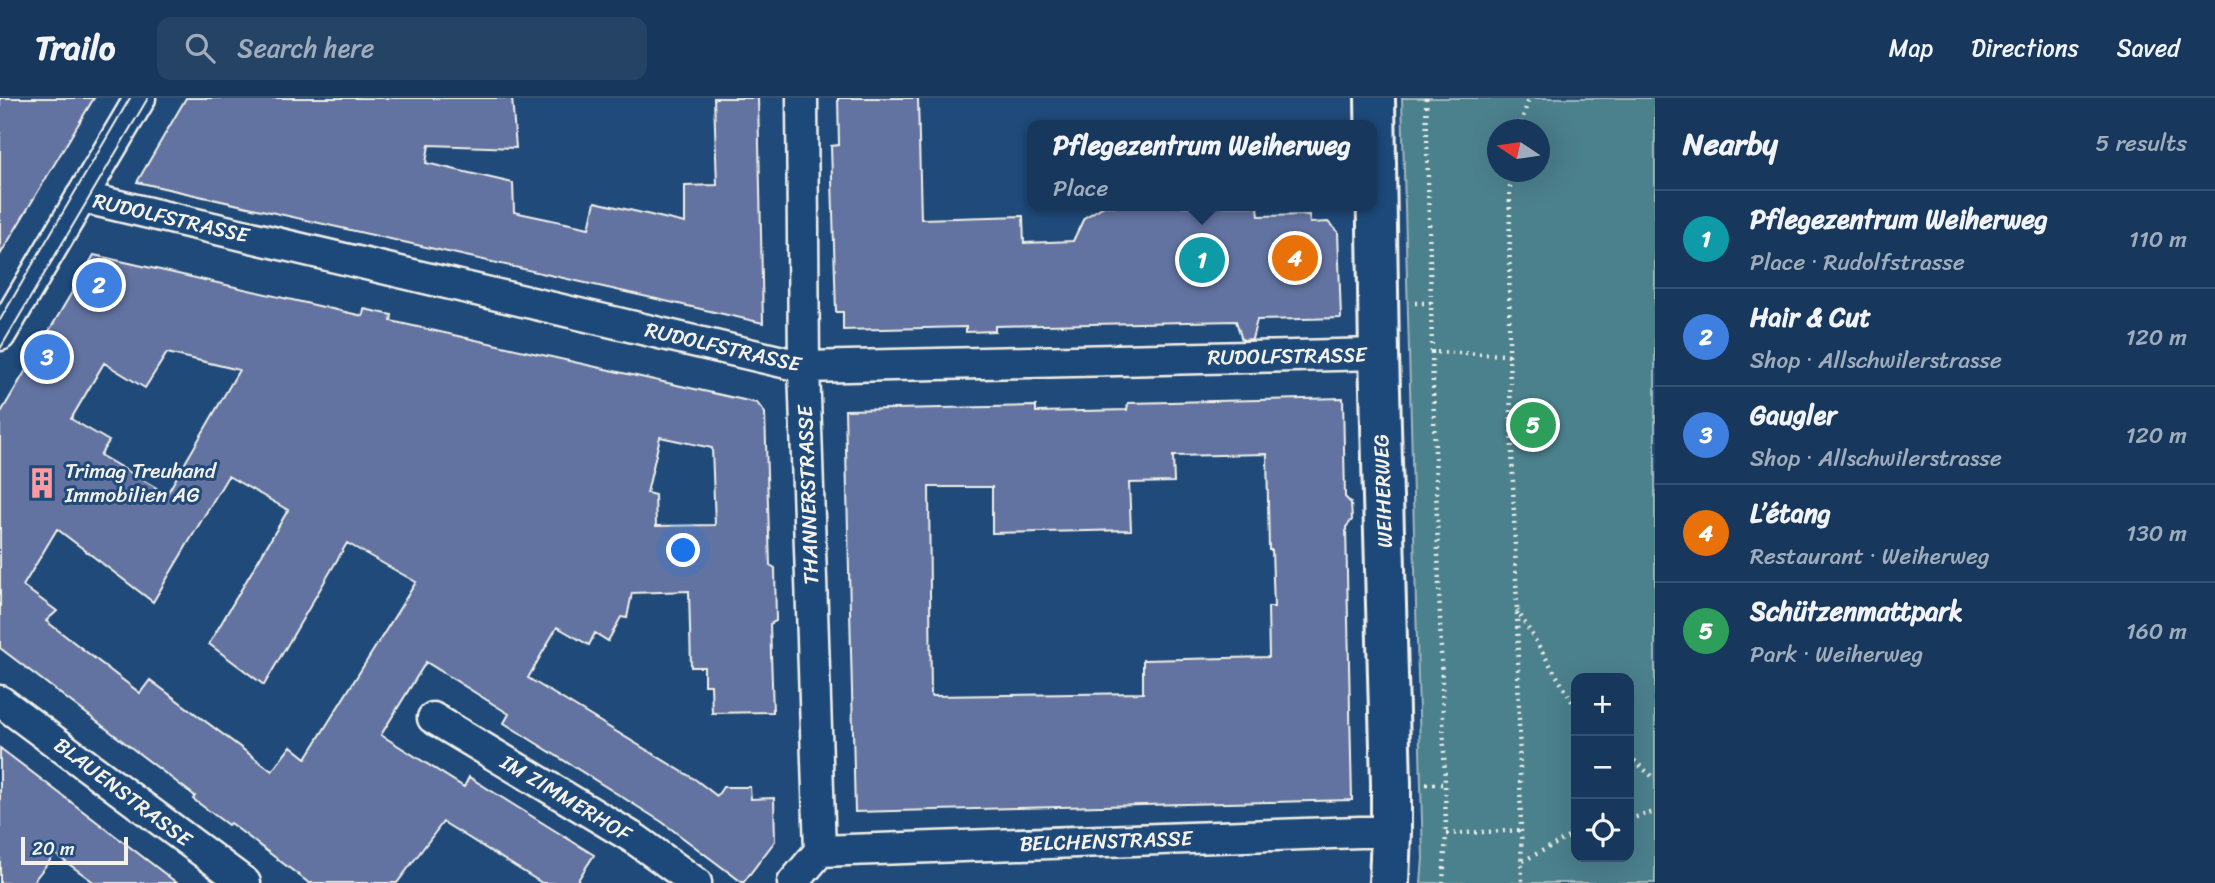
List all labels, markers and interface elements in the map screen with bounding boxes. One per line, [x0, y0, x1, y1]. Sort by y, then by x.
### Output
search box [157, 17, 647, 80]
text: Trailo [35, 19, 115, 77]
text: Search here [237, 25, 374, 71]
text: Map [1889, 27, 1933, 69]
text: Directions [1971, 27, 2079, 69]
text: Saved [2117, 27, 2180, 69]
icon: search [181, 29, 219, 67]
text: Nearby [1683, 117, 1778, 171]
north arrow [1487, 119, 1550, 182]
popup [1027, 120, 1377, 211]
text: Pflegezentrum Weiherweg [1053, 122, 1351, 168]
text: 5 results [2096, 123, 2187, 164]
text: Place [1053, 168, 1108, 209]
street label: RUDOLFSTRASSE [89, 182, 254, 255]
text: Pflegezentrum Weiherweg [1750, 196, 2048, 242]
text: 1 [1701, 219, 1711, 260]
text: 110 m [2129, 219, 2187, 260]
pin: 4 [1272, 232, 1318, 284]
pin: 1 [1179, 234, 1225, 286]
text: Place · Rudolfstrasse [1750, 242, 1965, 283]
pin: 2 [76, 259, 122, 311]
text: Hair & Cut [1750, 294, 1871, 340]
street label: RUDOLFSTRASSE [641, 311, 806, 384]
text: 2 [1699, 317, 1713, 358]
text: 120 m [2126, 317, 2187, 358]
pin: 3 [24, 331, 70, 383]
street label: RUDOLFSTRASSE [1207, 336, 1368, 376]
text: Shop · Allschwilerstrasse [1750, 340, 2002, 381]
text: Gaugler [1750, 392, 1837, 438]
pin: 5 [1510, 399, 1556, 451]
street label: THANNERSTRASSE [786, 403, 830, 585]
text: 3 [1700, 415, 1712, 456]
text: 120 m [2126, 415, 2187, 456]
street label: WEIHERWEG [1362, 433, 1404, 549]
text: Shop · Allschwilerstrasse [1750, 438, 2002, 479]
place label: Trimag Treuhand Immobilien AG [64, 452, 218, 514]
building icon: Trimag Treuhand Immobilien AG [25, 466, 59, 500]
text: L’étang [1750, 490, 1831, 536]
text: 4 [1699, 513, 1713, 554]
text: 130 m [2126, 513, 2187, 554]
your location [666, 533, 700, 567]
text: Restaurant · Weiherweg [1750, 536, 1990, 577]
text: Schützenmattpark [1750, 588, 1963, 634]
text: 5 [1699, 611, 1713, 652]
text: 160 m [2126, 611, 2187, 652]
text: Park · Weiherweg [1750, 634, 1923, 675]
map controls [1571, 673, 1634, 862]
button: + [1571, 673, 1634, 736]
street label: BLAUENSTRASSE [45, 727, 202, 858]
button: − [1571, 736, 1634, 799]
street label: IM ZIMMERHOF [492, 743, 641, 853]
button: locate [1571, 799, 1634, 862]
street label: BELCHENSTRASSE [1019, 819, 1194, 863]
text: 20 m [32, 832, 75, 865]
scale bar [21, 834, 128, 866]

